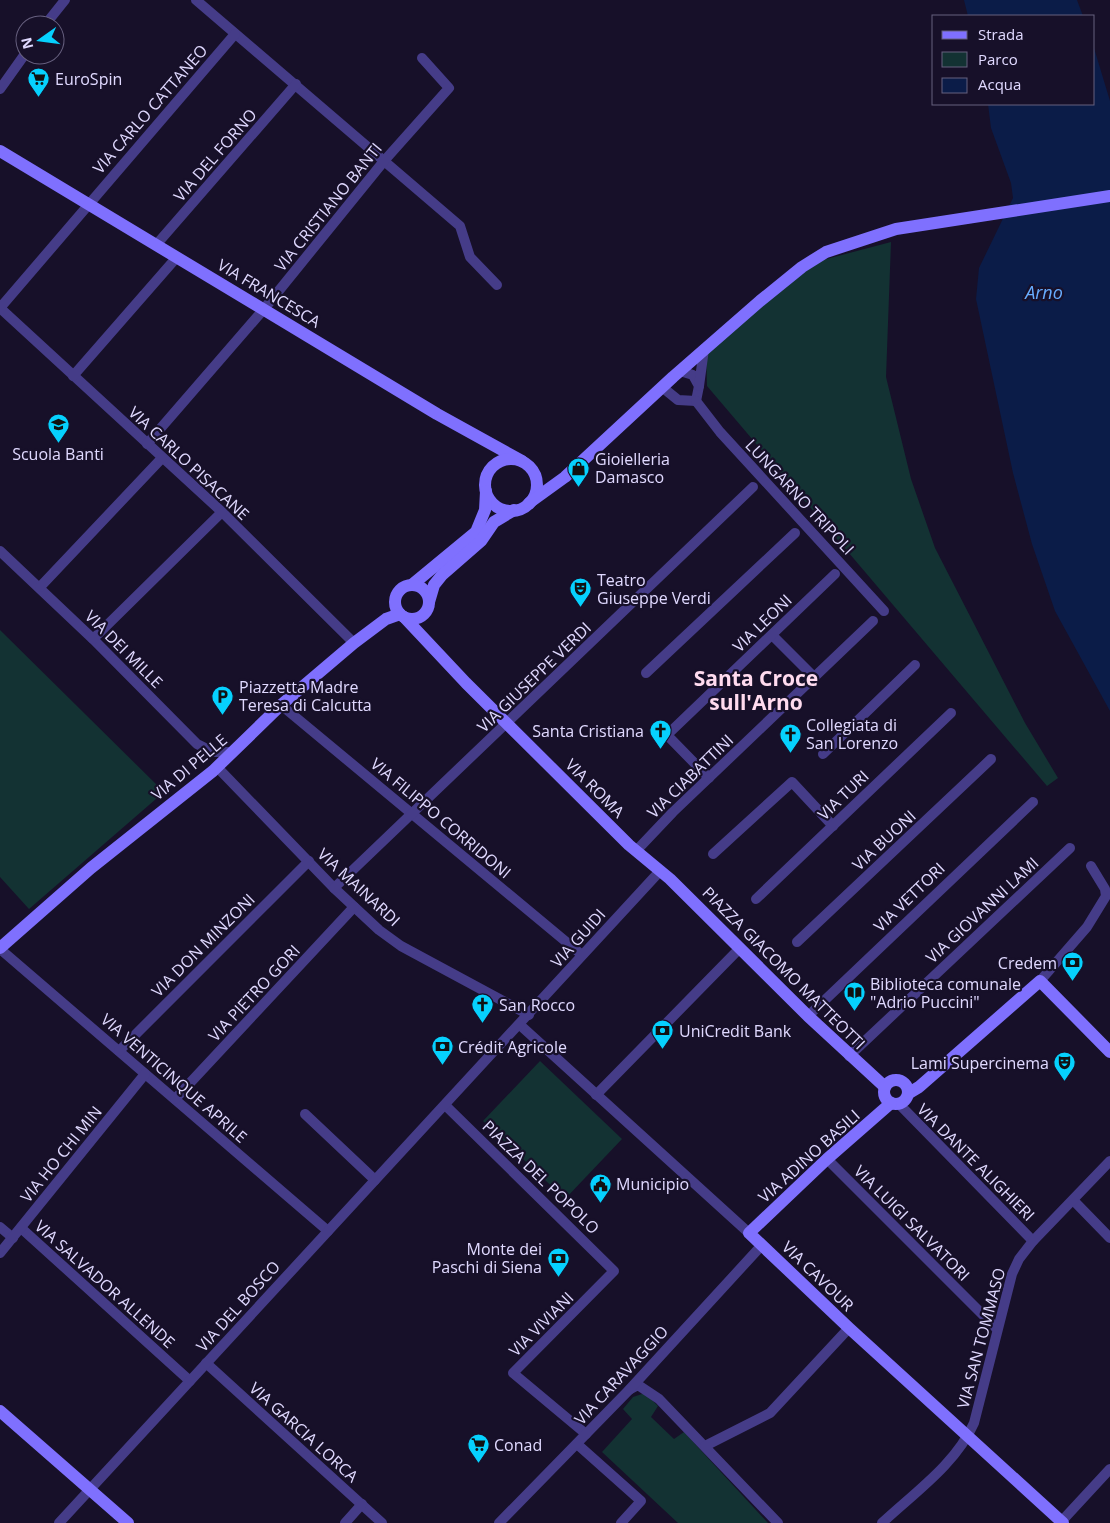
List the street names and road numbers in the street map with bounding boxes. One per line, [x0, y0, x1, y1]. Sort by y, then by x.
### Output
street label: VIA CARLO CATTANEO [88, 40, 212, 178]
street label: VIA DEL FORNO [169, 104, 261, 206]
street label: VIA CRISTIANO BANTI [269, 138, 387, 276]
street label: VIA FRANCESCA [213, 254, 325, 333]
street label: VIA CARLO PISACANE [124, 401, 254, 525]
street label: LUNGARNO TRIPOLI [741, 435, 859, 559]
street label: VIA LEONI [728, 589, 796, 657]
street label: VIA DEI MILLE [80, 605, 168, 693]
street label: VIA GIUSEPPE VERDI [472, 617, 596, 737]
street label: VIA DI PELLE [146, 729, 232, 805]
street label: VIA CIABATTINI [642, 729, 738, 823]
street label: VIA FILIPPO CORRIDONI [366, 753, 516, 883]
street label: VIA ROMA [561, 754, 630, 823]
street label: VIA TURI [813, 765, 873, 825]
street label: VIA BUONI [848, 805, 920, 875]
street label: VIA MAINARDI [313, 843, 405, 931]
street label: VIA GIOVANNI LAMI [921, 852, 1043, 968]
street label: VIA VETTORI [869, 857, 949, 937]
street label: PIAZZA GIACOMO MATTEOTTI [698, 882, 870, 1054]
street label: VIA DON MINZONI [147, 889, 259, 1001]
street label: VIA GUIDI [546, 904, 610, 972]
street label: VIA PIETRO GORI [203, 940, 305, 1046]
street label: VIA VENTICINQUE APRILE [96, 1008, 252, 1148]
street label: VIA DANTE ALIGHIERI [912, 1098, 1040, 1226]
street label: VIA HO CHI MIN [15, 1101, 107, 1207]
street label: VIA ADINO BASILI [753, 1104, 865, 1208]
street label: PIAZZA DEL POPOLO [478, 1115, 604, 1239]
street label: VIA LUIGI SALVATORI [849, 1160, 975, 1286]
street label: VIA SALVADOR ALLENDE [30, 1215, 180, 1353]
street label: VIA CAVOUR [777, 1236, 859, 1316]
street label: VIA DEL BOSCO [191, 1256, 285, 1356]
street label: VIA SAN TOMMASO [952, 1265, 1010, 1411]
street label: VIA VIVIANI [504, 1287, 578, 1361]
street label: VIA CARAVAGGIO [569, 1321, 673, 1429]
street label: VIA GARCIA LORCA [245, 1377, 364, 1487]

